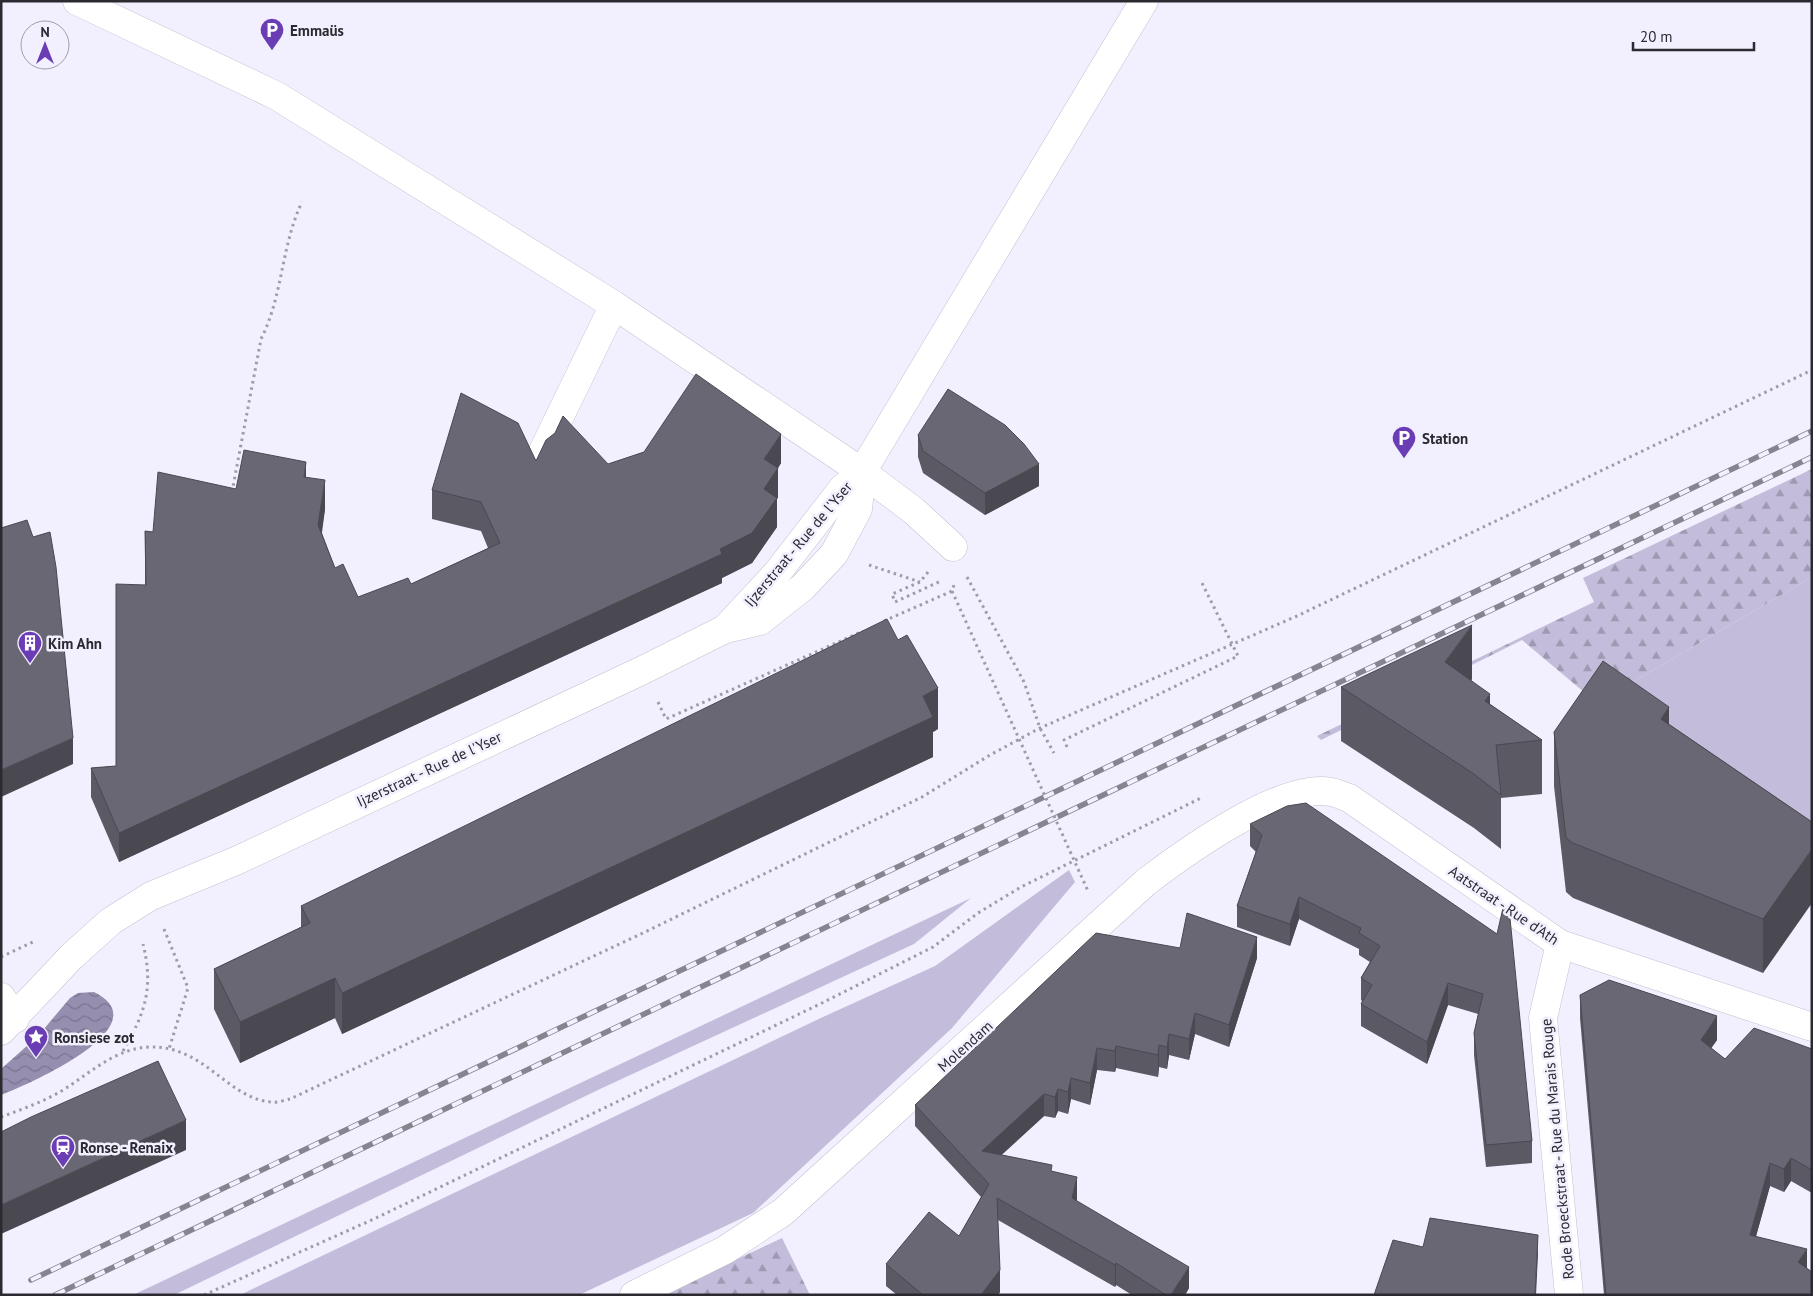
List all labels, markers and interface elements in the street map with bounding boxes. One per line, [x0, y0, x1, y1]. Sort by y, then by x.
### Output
parking icon: Emmaüs [259, 17, 285, 51]
north arrow [20, 20, 70, 70]
scale bar [1633, 20, 1754, 52]
place label: Emmaüs [290, 21, 344, 40]
text: N [40, 23, 50, 41]
text: 20 m [1640, 27, 1673, 46]
parking icon: Station [1391, 425, 1417, 459]
place label: Station [1422, 429, 1468, 448]
street label: Ijzerstraat - Rue de l'Yser [740, 477, 856, 611]
building icon: Kim Ahn [17, 630, 43, 664]
place label: Kim Ahn [48, 634, 102, 653]
street label: Ijzerstraat - Rue de l'Yser [354, 727, 504, 811]
street label: Aatstraat - Rue d'Ath [1445, 861, 1563, 949]
street label: Molendam [933, 1016, 997, 1076]
street label: Rode Broeckstraat - Rue du Marais Rouge [1536, 1018, 1578, 1280]
place icon: Ronsiese zot [23, 1024, 49, 1058]
place label: Ronsiese zot [54, 1028, 135, 1047]
station icon: Ronse - Renaix [50, 1134, 76, 1168]
place label: Ronse - Renaix [80, 1138, 173, 1157]

